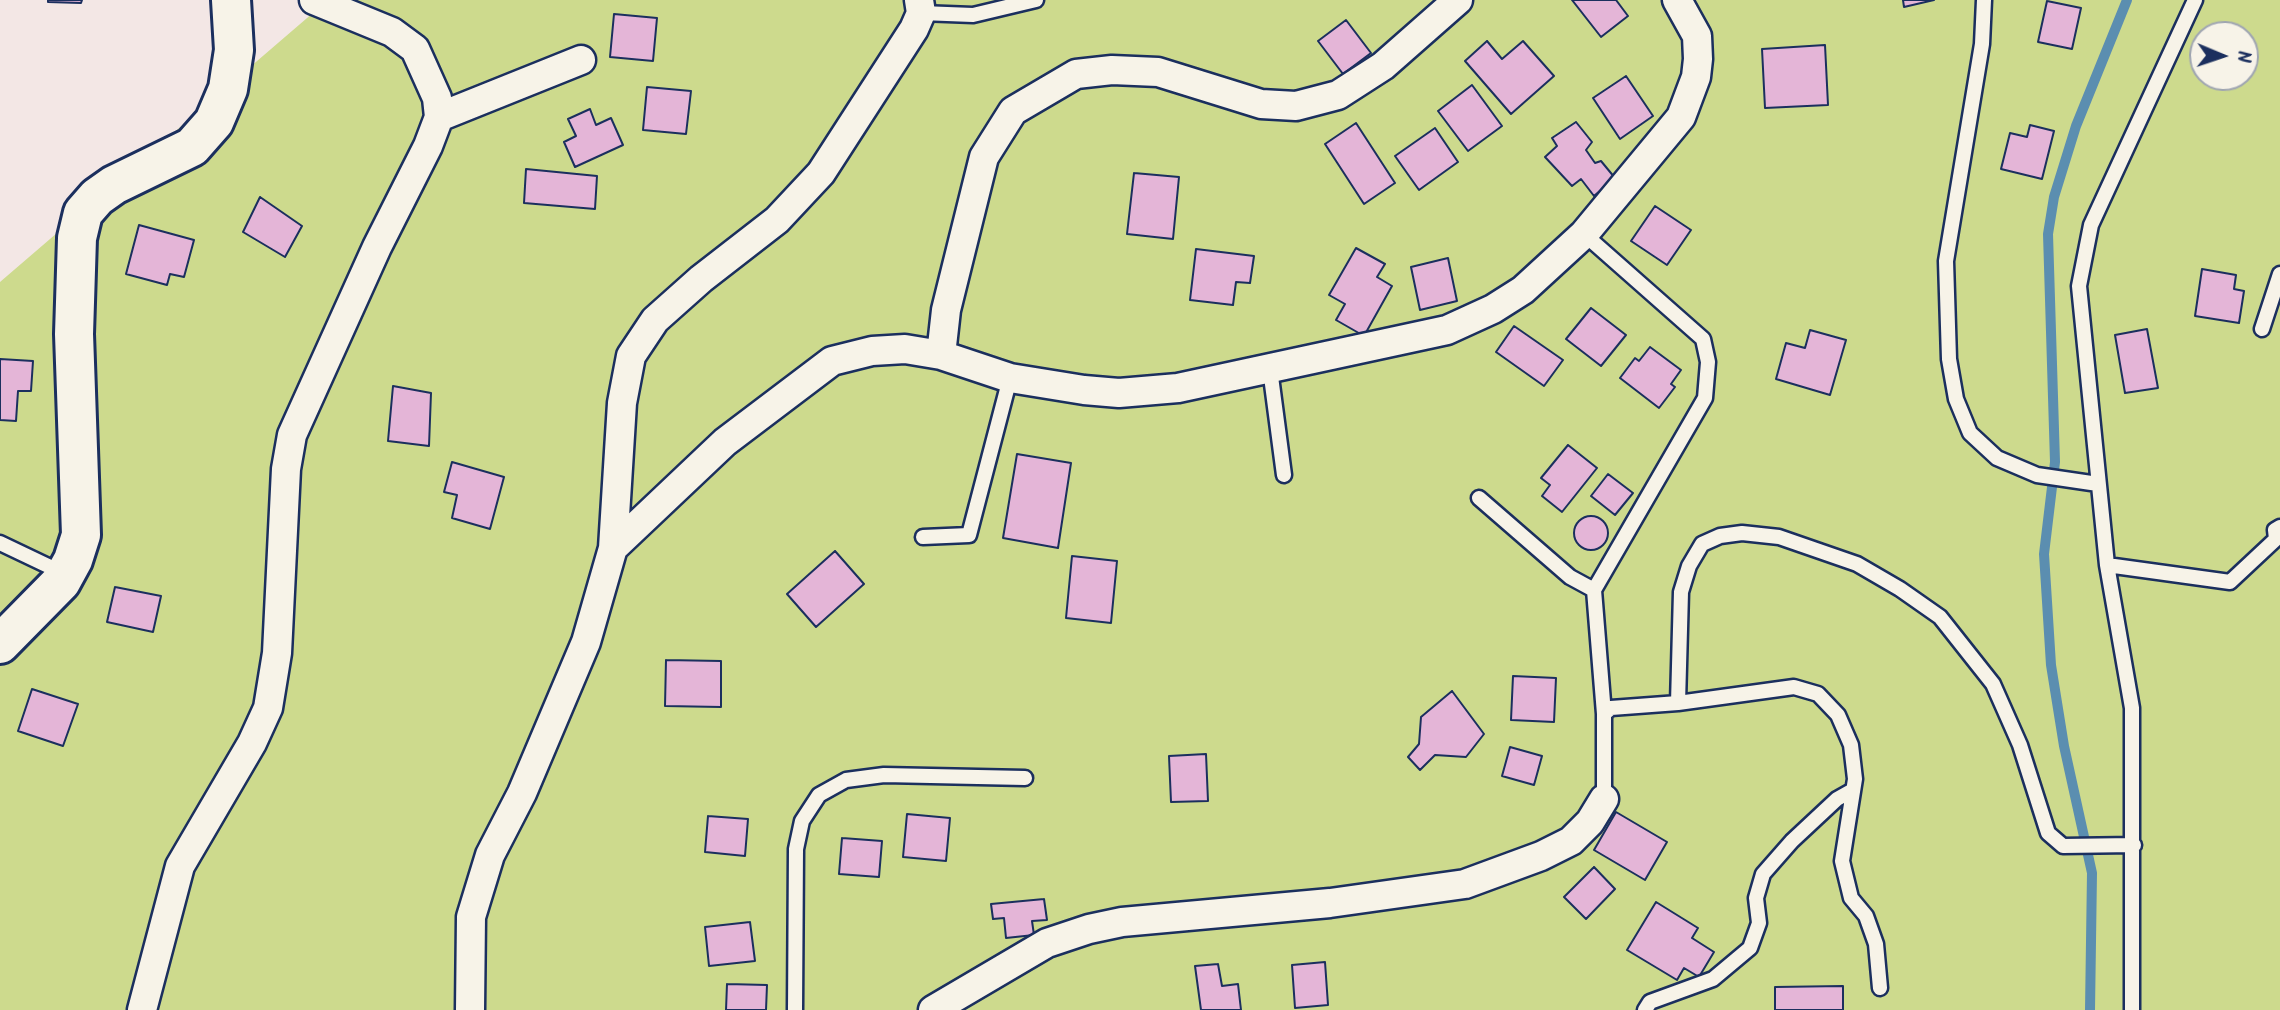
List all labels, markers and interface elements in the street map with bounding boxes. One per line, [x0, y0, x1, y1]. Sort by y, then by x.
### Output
north arrow [2189, 21, 2259, 91]
text: N [2228, 50, 2258, 63]

